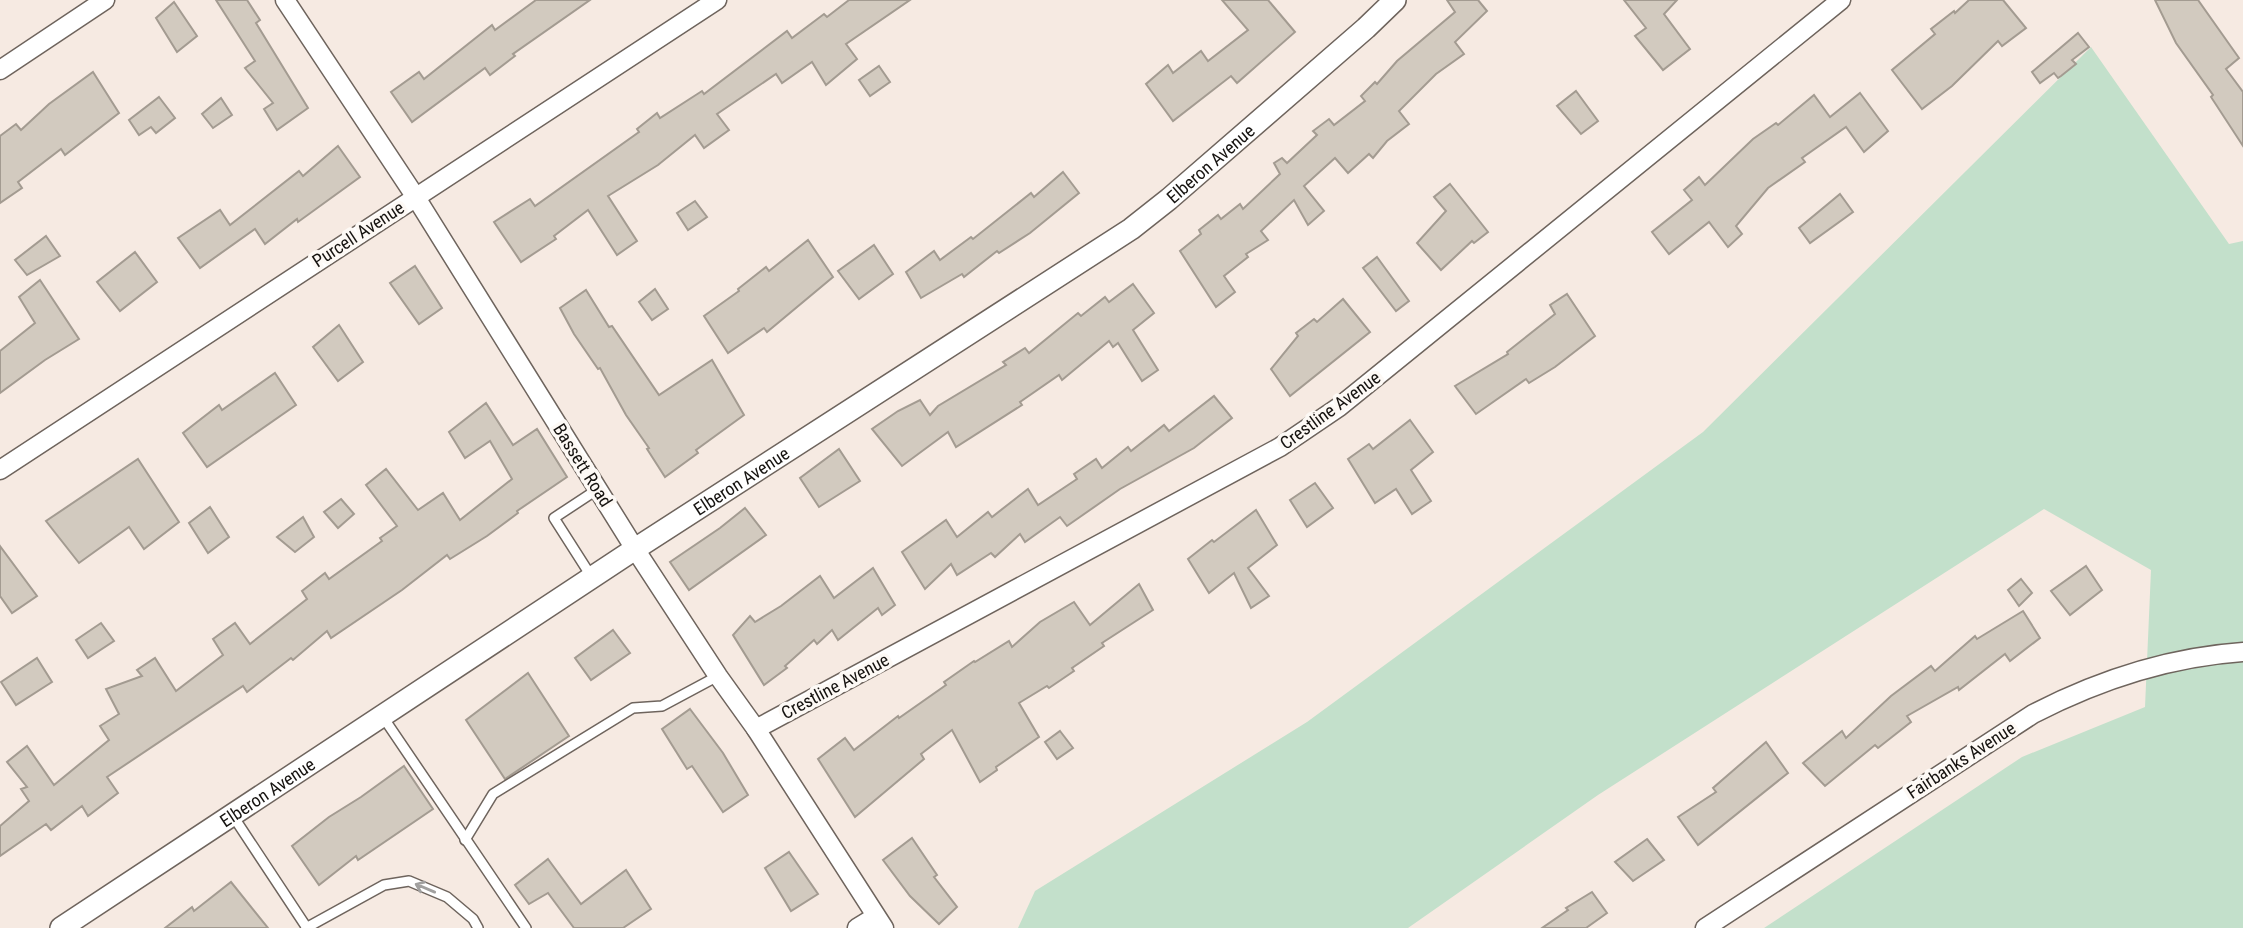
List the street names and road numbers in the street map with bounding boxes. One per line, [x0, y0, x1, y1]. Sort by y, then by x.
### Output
street label: Elberon Avenue [1162, 119, 1258, 207]
street label: Purcell Avenue [308, 197, 408, 271]
street label: Crestline Avenue [1276, 367, 1384, 453]
street label: Bassett Road [549, 419, 617, 511]
street label: Elberon Avenue [689, 442, 793, 519]
street label: Crestline Avenue [778, 649, 892, 723]
street label: Fairbanks Avenue [1903, 717, 2019, 803]
street label: Elberon Avenue [216, 753, 319, 831]

